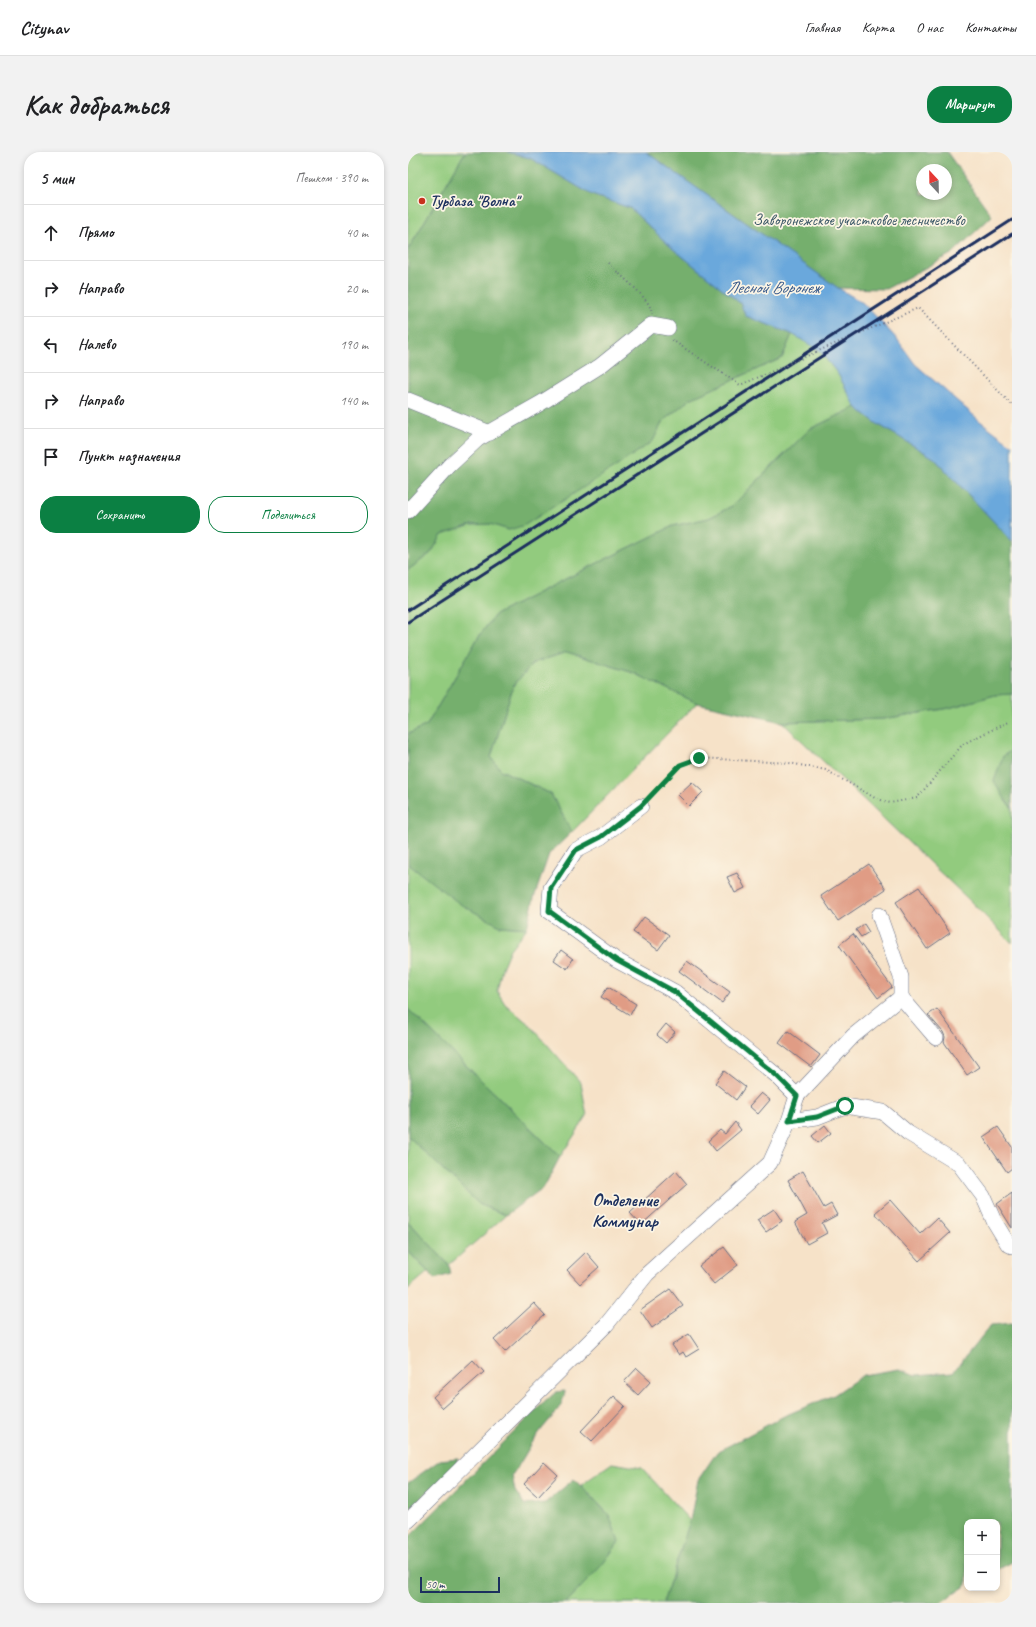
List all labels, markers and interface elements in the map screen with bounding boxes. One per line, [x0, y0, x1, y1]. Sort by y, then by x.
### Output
text: Citynav [20, 16, 68, 40]
text: Главная [805, 19, 840, 36]
text: Карта [862, 19, 894, 36]
text: О нас [916, 19, 943, 36]
text: Контакты [965, 19, 1016, 36]
button: Маршрут [927, 86, 1012, 123]
text: Как добраться [24, 87, 169, 122]
north arrow [916, 164, 952, 200]
text: 5 мин [40, 168, 74, 189]
text: Пешком · 390 m [295, 170, 368, 186]
place label: Турбаза "Волна" [430, 191, 523, 211]
marker: Турбаза "Волна" [417, 196, 427, 206]
park label: Заворонежское участковое лесничество [753, 210, 966, 230]
icon: ahead [40, 222, 62, 244]
text: Прямо [78, 223, 114, 242]
text: 40 m [346, 225, 368, 241]
water label: Лесной Воронеж [726, 277, 824, 298]
icon: right [40, 278, 62, 300]
text: Направо [78, 279, 124, 298]
text: 20 m [346, 281, 368, 297]
icon: left [40, 334, 62, 356]
text: Налево [78, 335, 116, 354]
text: 190 m [340, 337, 368, 353]
icon: right [40, 390, 62, 412]
text: Направо [78, 391, 124, 410]
text: 140 m [340, 393, 368, 409]
icon: arrive [40, 446, 62, 468]
text: Пункт назначения [78, 447, 180, 466]
button: Сохранить [40, 496, 200, 533]
button: Поделиться [208, 496, 368, 533]
route end [690, 749, 708, 767]
route start [836, 1097, 854, 1115]
district label: Отделение Коммунар [592, 1189, 660, 1232]
map controls [964, 1519, 1000, 1591]
button: + [964, 1519, 1000, 1555]
button: − [964, 1555, 1000, 1591]
scale bar [420, 1575, 500, 1594]
text: 50 m [426, 1577, 445, 1591]

